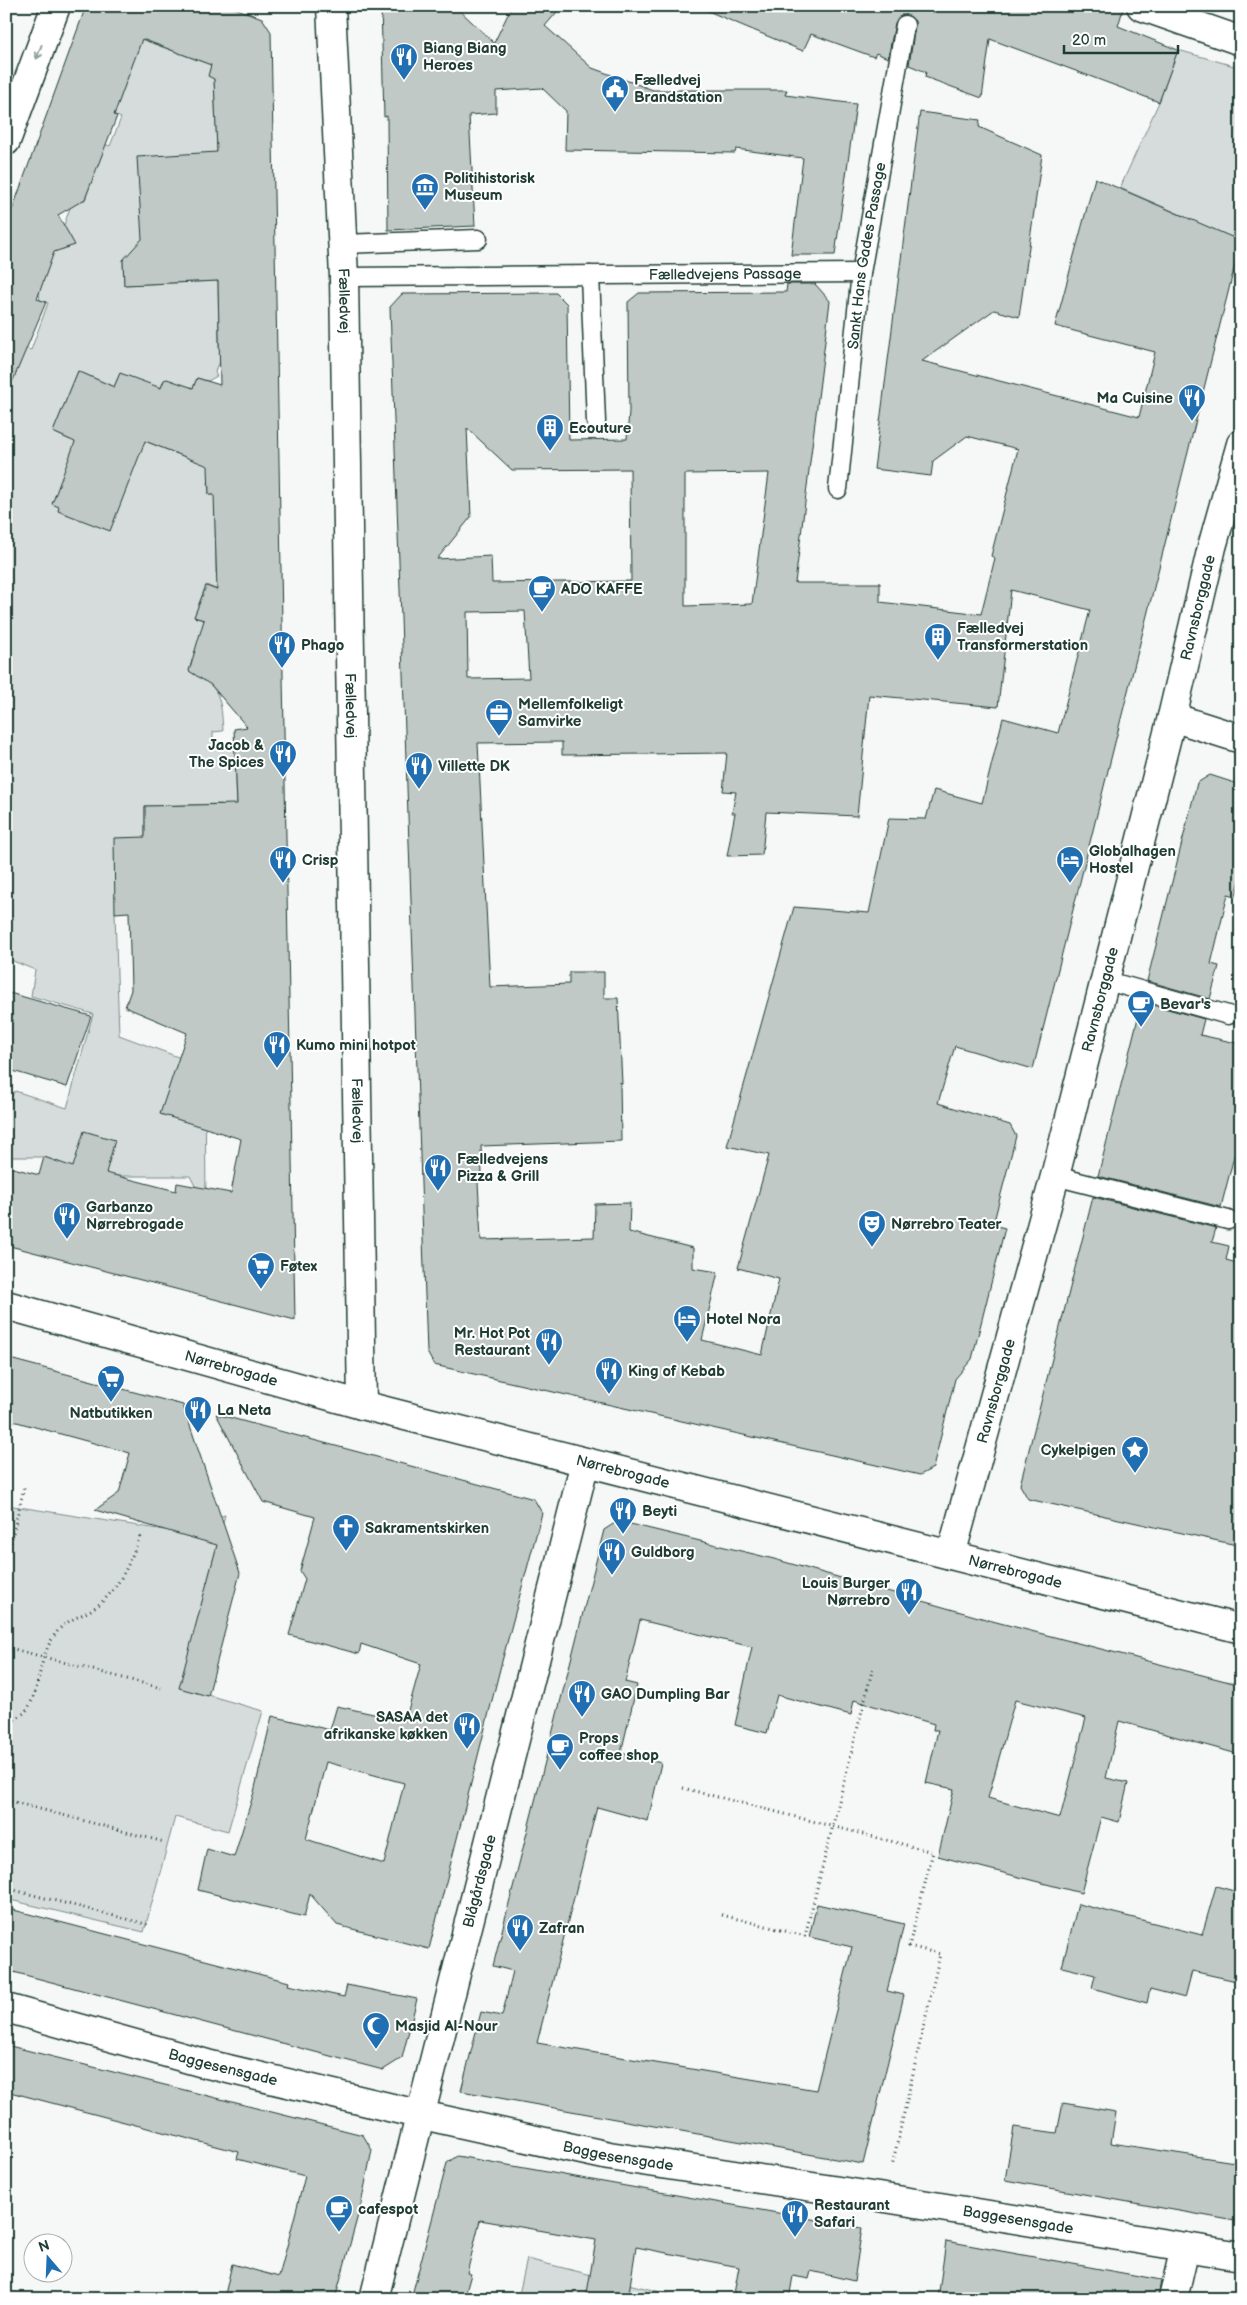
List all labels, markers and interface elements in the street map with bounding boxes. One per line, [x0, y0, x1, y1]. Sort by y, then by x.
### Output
scale bar [1064, 22, 1178, 54]
text: 20 m [1072, 31, 1106, 50]
place label: Biang Biang Heroes [423, 39, 507, 75]
restaurant icon: Biang Biang Heroes [389, 42, 419, 81]
one-way arrow [34, 44, 43, 59]
place label: Fælledvej Brandstation [634, 71, 722, 107]
public building icon: Fælledvej Brandstation [600, 74, 630, 113]
street label: Sankt Hans Gades Passage [843, 161, 890, 350]
place label: Politihistorisk Museum [444, 169, 535, 205]
museum icon: Politihistorisk Museum [410, 172, 440, 211]
street label: Fælledvejens Passage [649, 264, 801, 284]
street label: Fælledvej [334, 268, 354, 334]
restaurant icon: Ma Cuisine [1177, 383, 1207, 422]
place label: Ma Cuisine [1097, 389, 1173, 408]
building icon: Ecouture [535, 413, 565, 452]
place label: Ecouture [569, 419, 632, 438]
street label: Ravnsborggade [1176, 553, 1219, 662]
cafe icon: ADO KAFFE [527, 574, 557, 613]
place label: ADO KAFFE [560, 580, 643, 599]
place label: Fælledvej Transformerstation [957, 619, 1088, 655]
building icon: Fælledvej Transformerstation [923, 622, 953, 661]
restaurant icon: Phago [267, 630, 297, 669]
place label: Phago [301, 636, 345, 655]
street label: Fælledvej [341, 673, 361, 738]
place label: Mellemfolkeligt Samvirke [518, 695, 623, 731]
office icon: Mellemfolkeligt Samvirke [484, 698, 514, 737]
place label: Jacob & The Spices [189, 736, 264, 772]
restaurant icon: Jacob & The Spices [268, 739, 298, 778]
restaurant icon: Villette DK [404, 751, 434, 790]
place label: Villette DK [438, 757, 510, 776]
place label: Globalhagen Hostel [1089, 842, 1176, 878]
restaurant icon: Crisp [268, 845, 298, 884]
hotel icon: Globalhagen Hostel [1055, 845, 1085, 884]
place label: Crisp [302, 851, 339, 870]
street label: Ravnsborggade [1077, 945, 1122, 1054]
cafe icon: Bevar's [1126, 989, 1156, 1028]
place label: Bevar's [1160, 995, 1211, 1014]
restaurant icon: Kumo mini hotpot [262, 1030, 292, 1069]
place label: Kumo mini hotpot [296, 1036, 416, 1055]
street label: Fælledvej [347, 1078, 367, 1143]
place label: Fælledvejens Pizza & Grill [457, 1150, 548, 1186]
restaurant icon: Fælledvejens Pizza & Grill [423, 1153, 453, 1192]
place label: Garbanzo Nørrebrogade [86, 1198, 184, 1234]
restaurant icon: Garbanzo Nørrebrogade [52, 1201, 82, 1240]
theatre icon: Nørrebro Teater [857, 1209, 887, 1248]
place label: Nørrebro Teater [891, 1215, 1003, 1234]
supermarket icon: Føtex [246, 1251, 276, 1290]
place label: Føtex [280, 1257, 317, 1276]
hotel icon: Hotel Nora [672, 1304, 702, 1343]
place label: Hotel Nora [706, 1310, 781, 1329]
place label: Mr. Hot Pot Restaurant [454, 1324, 530, 1360]
restaurant icon: Mr. Hot Pot Restaurant [534, 1327, 564, 1366]
street label: Ravnsborggade [973, 1336, 1019, 1446]
street label: Nørrebrogade [183, 1346, 280, 1390]
restaurant icon: King of Kebab [594, 1356, 624, 1395]
place label: King of Kebab [628, 1362, 725, 1381]
supermarket icon: Natbutikken [96, 1364, 126, 1403]
restaurant icon: La Neta [183, 1395, 213, 1434]
place label: La Neta [217, 1401, 271, 1420]
place label: Natbutikken [69, 1404, 153, 1423]
place icon: Cykelpigen [1120, 1435, 1150, 1474]
place label: Cykelpigen [1041, 1441, 1116, 1460]
street label: Nørrebrogade [574, 1450, 672, 1493]
restaurant icon: Beyti [608, 1496, 638, 1535]
place label: Beyti [642, 1502, 677, 1521]
church icon: Sakramentskirken [331, 1513, 361, 1552]
place label: Sakramentskirken [365, 1519, 489, 1538]
restaurant icon: Guldborg [597, 1537, 627, 1576]
place label: Guldborg [631, 1543, 694, 1562]
street label: Nørrebrogade [966, 1550, 1064, 1593]
place label: Louis Burger Nørrebro [802, 1574, 891, 1610]
restaurant icon: Louis Burger Nørrebro [894, 1577, 924, 1616]
restaurant icon: GAO Dumpling Bar [567, 1679, 597, 1718]
place label: GAO Dumpling Bar [601, 1685, 731, 1704]
place label: SASAA det afrikanske køkken [324, 1708, 448, 1744]
restaurant icon: SASAA det afrikanske køkken [452, 1711, 482, 1750]
place label: Props coffee shop [579, 1729, 659, 1765]
cafe icon: Props coffee shop [545, 1732, 575, 1771]
street label: Blågårdsgade [459, 1833, 500, 1930]
restaurant icon: Zafran [505, 1913, 535, 1952]
place label: Zafran [539, 1919, 585, 1938]
mosque icon: Masjid Al-Nour [361, 2011, 391, 2050]
place label: Masjid Al-Nour [395, 2017, 499, 2036]
street label: Baggesensgade [166, 2044, 280, 2090]
street label: Baggesensgade [561, 2137, 675, 2175]
cafe icon: cafespot [324, 2194, 354, 2233]
place label: Restaurant Safari [814, 2196, 890, 2232]
restaurant icon: Restaurant Safari [780, 2199, 810, 2238]
place label: cafespot [358, 2200, 418, 2219]
street label: Baggesensgade [961, 2201, 1075, 2238]
north arrow [22, 2232, 72, 2282]
text: N [36, 2236, 52, 2256]

